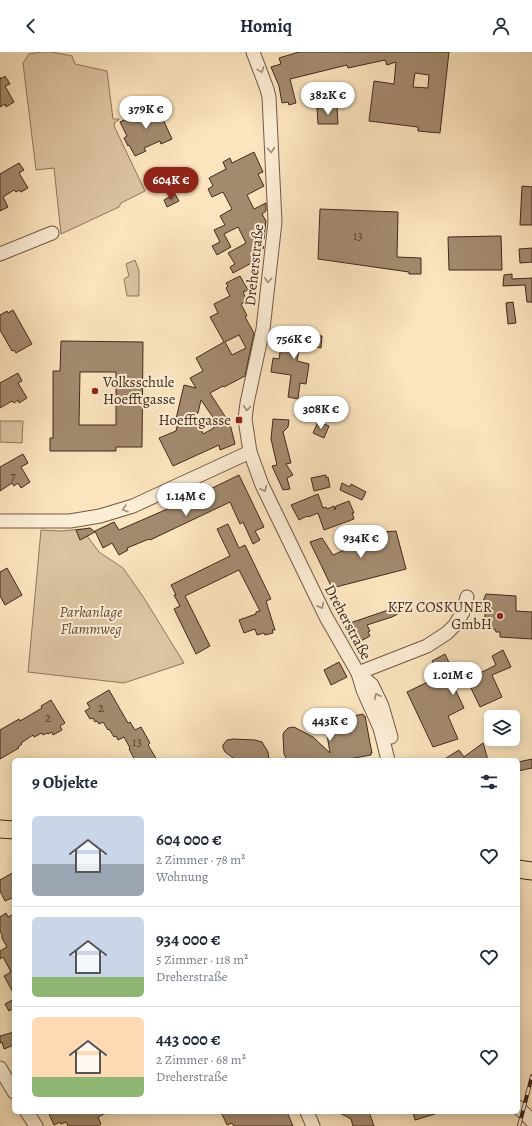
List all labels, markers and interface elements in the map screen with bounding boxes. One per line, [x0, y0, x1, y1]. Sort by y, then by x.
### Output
text: Homiq [240, 14, 292, 38]
icon: back [20, 15, 42, 37]
icon: person [490, 15, 512, 37]
one-way arrow [256, 67, 264, 74]
pin: 382K € [295, 82, 361, 116]
text: 382K € [310, 86, 346, 103]
pin: 379K € [113, 96, 179, 130]
text: 379K € [128, 100, 164, 117]
one-way arrow [266, 147, 275, 153]
pin: 604K € [138, 167, 204, 201]
text: 604K € [153, 171, 190, 188]
street label: Dreherstraße [240, 223, 268, 307]
house number: 13 [353, 227, 363, 244]
one-way arrow [264, 277, 273, 283]
pin: 756K € [261, 326, 327, 360]
text: 756K € [276, 330, 312, 347]
place label: Volksschule Hoefftgasse [102, 372, 176, 409]
marker: Volksschule Hoefftgasse [90, 386, 100, 396]
pin: 308K € [288, 396, 354, 430]
text: 308K € [303, 400, 339, 417]
one-way arrow [243, 405, 252, 411]
place label: Hoefftgasse [158, 410, 231, 430]
marker: Hoefftgasse [234, 415, 244, 425]
house number: 7 [10, 467, 16, 484]
pin: 1.14M € [149, 483, 223, 517]
one-way arrow [259, 485, 267, 492]
text: 1.14M € [166, 487, 206, 504]
one-way arrow [122, 504, 129, 513]
pin: 934K € [328, 525, 394, 559]
text: 934K € [343, 529, 379, 546]
street label: Dreherstraße [320, 581, 376, 663]
place label: KFZ COSKUNER GmbH [387, 597, 493, 634]
one-way arrow [316, 601, 324, 609]
park label: Parkanlage Flammweg [60, 602, 123, 639]
marker: KFZ COSKUNER GmbH [495, 611, 505, 621]
pin: 1.01M € [416, 662, 490, 696]
text: 1.01M € [433, 666, 473, 683]
one-way arrow [374, 693, 382, 701]
house number: 2 [98, 699, 104, 716]
pin: 443K € [297, 708, 363, 742]
house number: 2 [45, 709, 51, 726]
map controls [484, 710, 520, 746]
button: layers [484, 710, 520, 746]
text: 443K € [312, 712, 348, 729]
house number: 13 [132, 733, 142, 750]
text: 9 Objekte [32, 771, 98, 794]
icon: filters [478, 771, 500, 793]
text: 604 000 € [156, 828, 222, 851]
icon: home [64, 832, 112, 880]
icon: heart [478, 845, 500, 867]
text: 2 Zimmer · 78 m² [156, 851, 245, 868]
text: Wohnung [156, 868, 208, 885]
text: 934 000 € [156, 928, 221, 951]
icon: home [64, 933, 112, 981]
icon: heart [478, 946, 500, 968]
text: 5 Zimmer · 118 m² [156, 951, 248, 968]
text: Dreherstraße [156, 968, 228, 985]
text: 443 000 € [156, 1028, 221, 1051]
icon: home [64, 1033, 112, 1081]
icon: heart [478, 1046, 500, 1068]
text: 2 Zimmer · 68 m² [156, 1051, 246, 1068]
text: Dreherstraße [156, 1068, 228, 1085]

